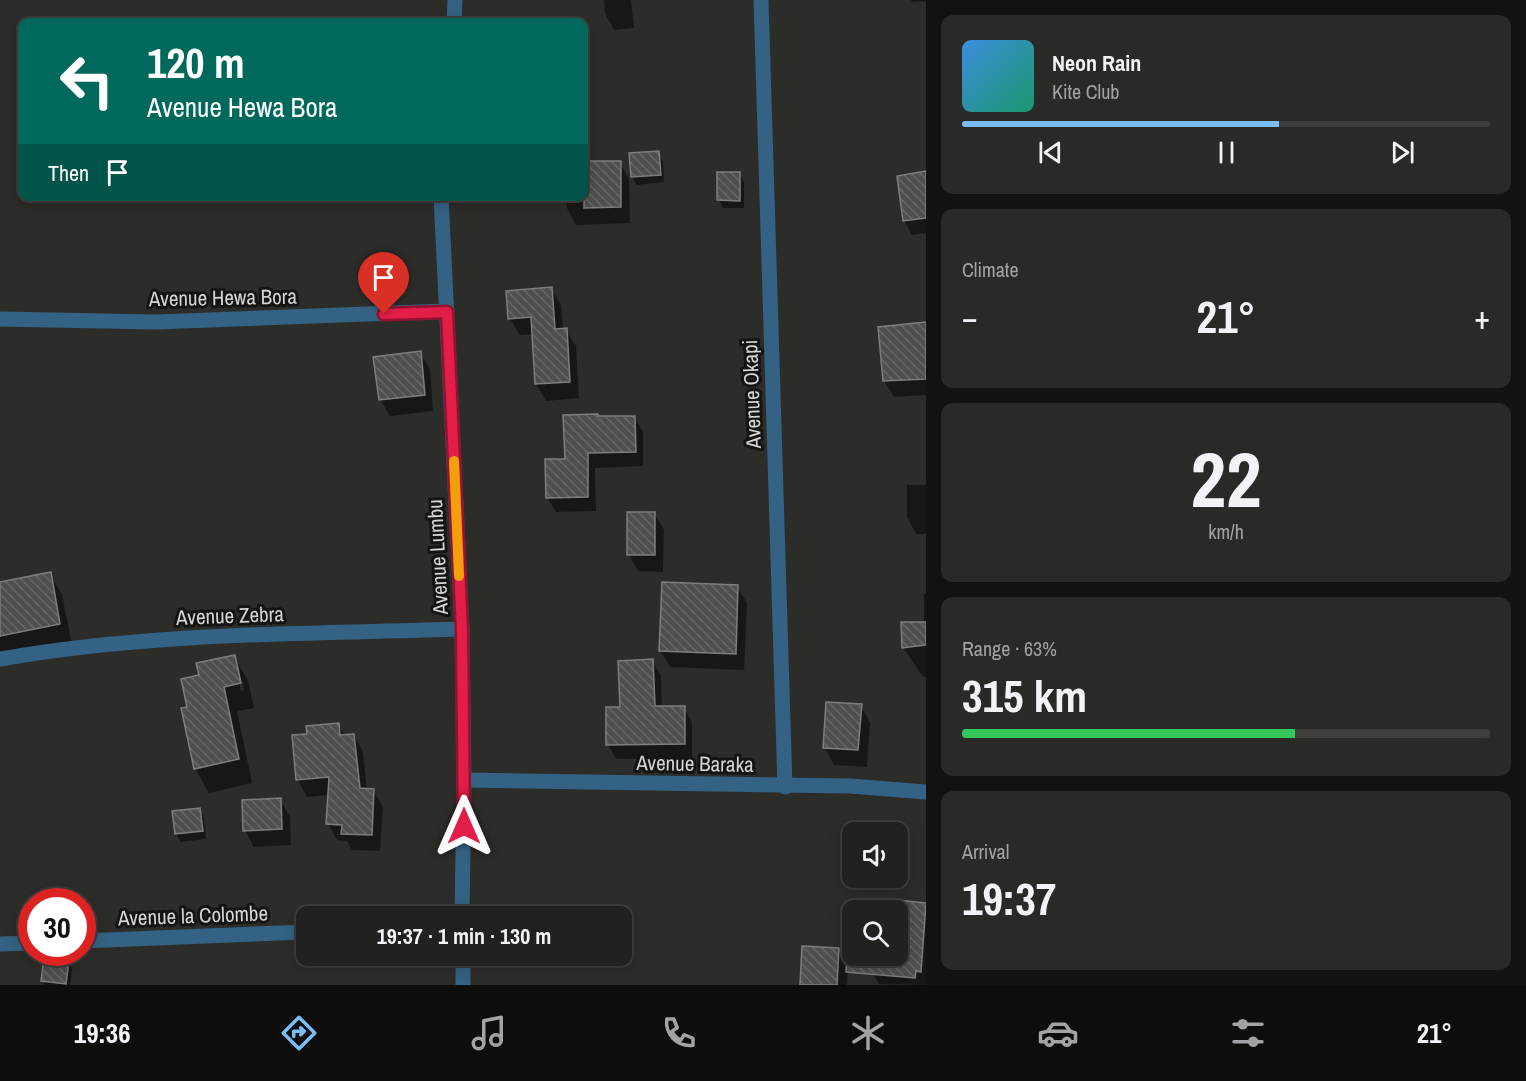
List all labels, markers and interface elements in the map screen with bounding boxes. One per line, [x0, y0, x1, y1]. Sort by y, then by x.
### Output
text: 120 m [147, 35, 245, 91]
icon: left [48, 42, 126, 120]
text: Neon Rain [1052, 48, 1141, 78]
text: Kite Club [1052, 78, 1119, 105]
text: Avenue Hewa Bora [147, 89, 337, 125]
icon: previous [1034, 136, 1067, 169]
icon: pause [1210, 136, 1243, 169]
icon: next [1386, 136, 1419, 169]
icon: arrive [101, 156, 134, 189]
text: Then [48, 158, 89, 188]
pin [358, 252, 409, 314]
text: Climate [962, 256, 1019, 283]
icon: arrive [367, 261, 400, 294]
street label: Avenue Hewa Bora [148, 282, 298, 313]
text: 21° [1196, 286, 1256, 347]
text: − [962, 295, 978, 339]
text: + [1474, 295, 1490, 339]
street label: Avenue Okapi [735, 339, 768, 450]
text: 22 [1190, 426, 1262, 531]
street label: Avenue Lumbu [420, 499, 455, 616]
text: km/h [1208, 518, 1244, 545]
street label: Avenue Zebra [175, 599, 285, 632]
text: Range · 63% [962, 635, 1057, 662]
text: 315 km [962, 665, 1087, 726]
street label: Avenue Baraka [635, 748, 754, 779]
position arrow [432, 794, 496, 858]
map controls [842, 822, 908, 966]
button: sound [842, 822, 908, 888]
text: Arrival [962, 838, 1009, 865]
text: 19:37 [962, 868, 1056, 929]
speed limit sign: 30 [18, 888, 96, 966]
street label: Avenue la Colombe [117, 898, 268, 933]
button: search [842, 900, 908, 966]
text: 19:37 · 1 min · 130 m [377, 921, 551, 951]
icon: directions [278, 1012, 320, 1054]
icon: music [468, 1012, 510, 1054]
icon: phone [658, 1012, 700, 1054]
icon: climate [847, 1012, 889, 1054]
icon: car [1037, 1012, 1079, 1054]
icon: filters [1227, 1012, 1269, 1054]
text: 19:36 [74, 1015, 130, 1051]
text: 21° [1417, 1015, 1452, 1051]

